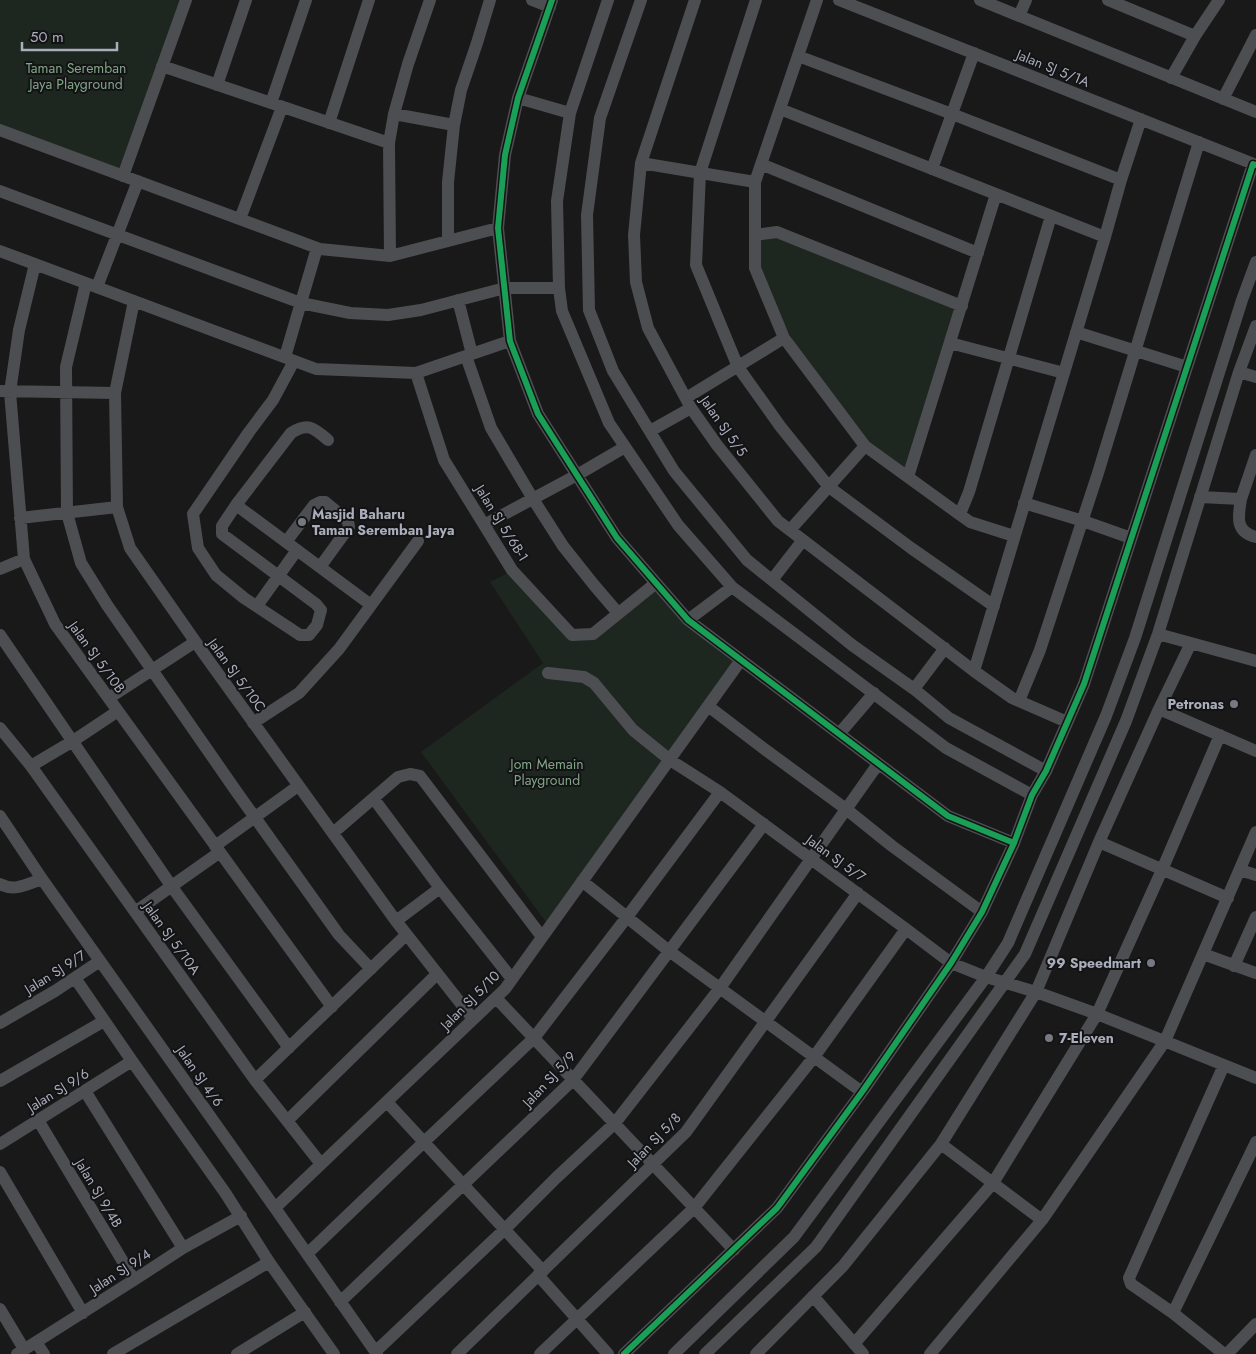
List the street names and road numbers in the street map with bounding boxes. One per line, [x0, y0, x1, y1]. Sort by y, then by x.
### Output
street label: Jalan SJ 5/1A [1011, 43, 1093, 92]
street label: Jalan SJ 5/5 [695, 390, 752, 460]
street label: Jalan SJ 5/6B-1 [469, 479, 534, 565]
street label: Jalan SJ 5/10B [63, 615, 130, 697]
street label: Jalan SJ 5/10C [202, 633, 270, 716]
street label: Jalan SJ 5/7 [800, 828, 870, 887]
street label: Jalan SJ 5/10A [137, 896, 206, 979]
street label: Jalan SJ 9/7 [19, 945, 90, 1000]
street label: Jalan SJ 5/10 [434, 966, 504, 1036]
street label: Jalan SJ 4/6 [171, 1040, 228, 1111]
street label: Jalan SJ 5/9 [516, 1047, 580, 1113]
street label: Jalan SJ 9/6 [22, 1063, 93, 1118]
street label: Jalan SJ 5/8 [621, 1108, 685, 1173]
street label: Jalan SJ 9/4B [70, 1153, 128, 1231]
street label: Jalan SJ 9/4 [84, 1244, 155, 1299]

